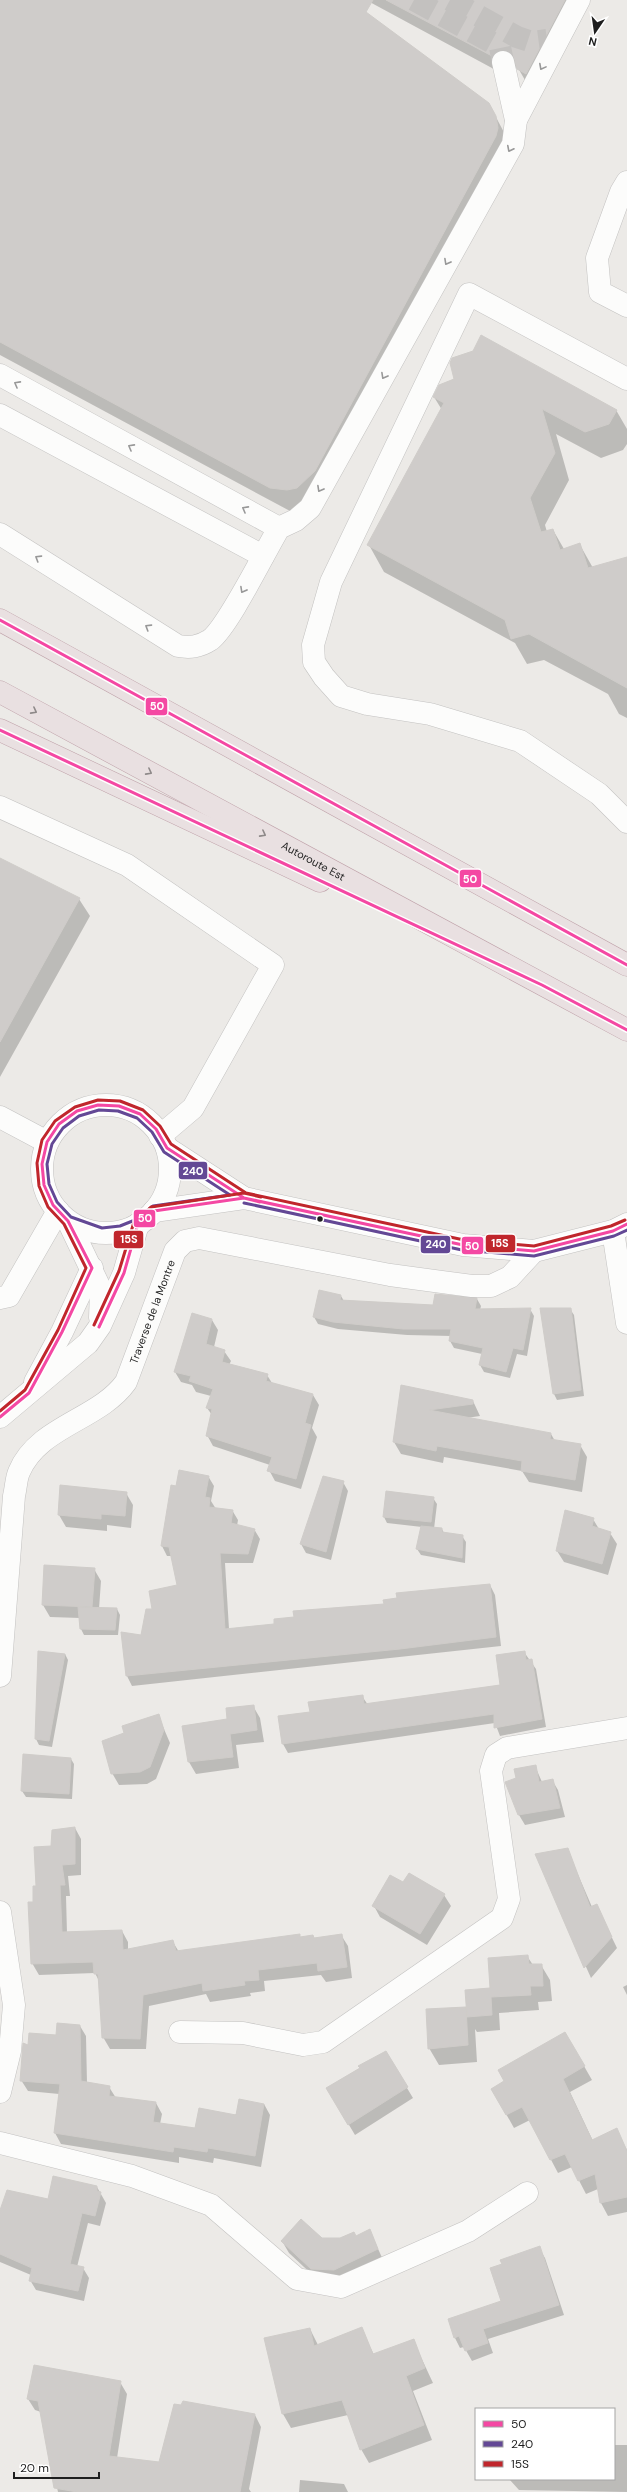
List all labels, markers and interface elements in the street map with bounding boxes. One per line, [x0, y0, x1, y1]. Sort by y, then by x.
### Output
north arrow [575, 12, 615, 52]
text: N [587, 34, 598, 49]
one-way arrow [540, 63, 547, 70]
one-way arrow [508, 144, 515, 152]
one-way arrow [445, 258, 452, 265]
one-way arrow [381, 372, 388, 379]
one-way arrow [14, 382, 21, 389]
one-way arrow [128, 444, 135, 451]
one-way arrow [318, 485, 325, 492]
one-way arrow [242, 506, 249, 514]
one-way arrow [35, 555, 42, 563]
one-way arrow [241, 586, 248, 593]
one-way arrow [145, 624, 152, 632]
line badge: 50 [145, 697, 168, 716]
text: 50 [150, 699, 165, 713]
one-way arrow [30, 706, 37, 713]
one-way arrow [145, 768, 152, 775]
one-way arrow [259, 830, 266, 837]
street label: Autoroute Est [279, 838, 348, 884]
line badge: 50 [459, 869, 482, 888]
text: 50 [463, 872, 478, 886]
line badge: 240 [178, 1161, 208, 1180]
text: 240 [182, 1164, 204, 1178]
line badge: 50 [133, 1209, 156, 1228]
text: 50 [138, 1211, 153, 1225]
unlabelled marker [315, 1214, 325, 1224]
line badge: 15S [113, 1230, 144, 1249]
text: 15S [120, 1232, 138, 1246]
line badge: 15S [485, 1234, 516, 1253]
line badge: 240 [420, 1235, 451, 1254]
line badge: 50 [461, 1236, 484, 1255]
text: 15S [491, 1236, 509, 1250]
text: 240 [425, 1237, 447, 1251]
text: 50 [465, 1239, 480, 1253]
street label: Traverse de la Montre [126, 1258, 178, 1366]
legend [475, 2408, 615, 2480]
text: 50 [511, 2416, 527, 2432]
text: 240 [511, 2436, 533, 2452]
scale bar [14, 2454, 99, 2480]
text: 15S [511, 2456, 529, 2472]
text: 20 m [20, 2460, 49, 2476]

